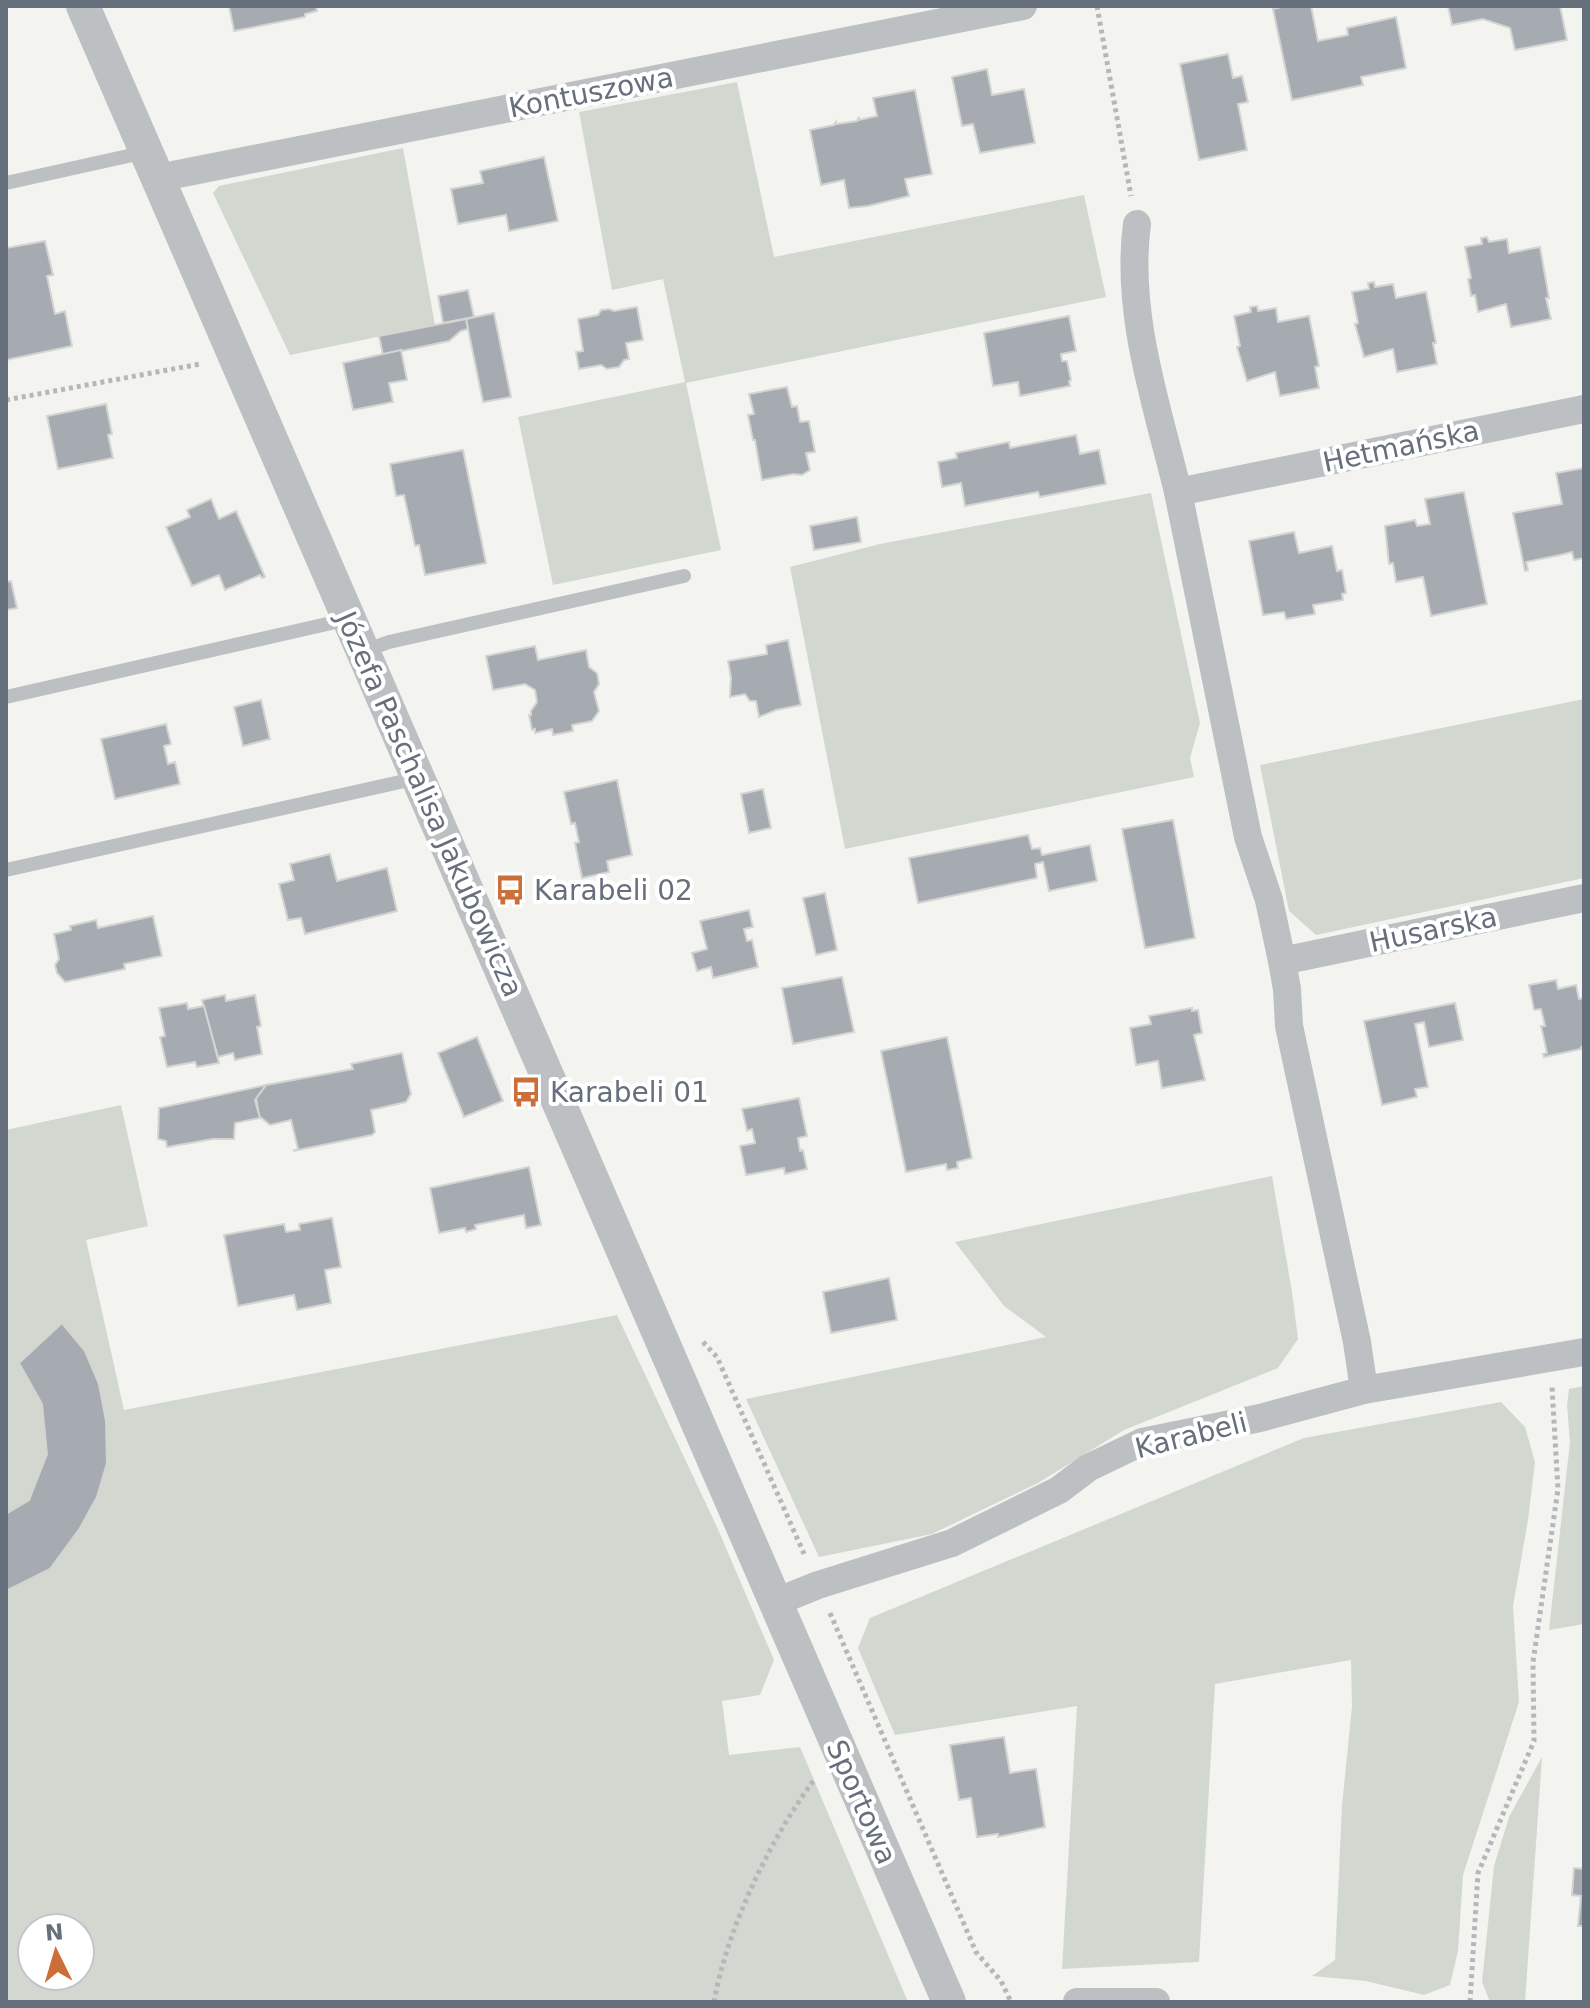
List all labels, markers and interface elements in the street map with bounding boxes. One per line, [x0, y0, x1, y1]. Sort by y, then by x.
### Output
street label: Kontuszowa [506, 60, 676, 125]
street label: Hetmańska [1320, 414, 1482, 479]
street label: Józefa Paschalisa Jakubowicza [329, 605, 530, 1002]
bus stop icon: Karabeli 02 [493, 873, 527, 907]
place label: Karabeli 02 [534, 874, 693, 907]
street label: Husarska [1366, 900, 1500, 959]
bus stop icon: Karabeli 01 [509, 1075, 543, 1109]
place label: Karabeli 01 [550, 1076, 709, 1109]
street label: Karabeli [1132, 1406, 1251, 1465]
street label: Sportowa [820, 1735, 904, 1869]
north arrow [16, 1912, 96, 1992]
text: N [44, 1919, 65, 1946]

